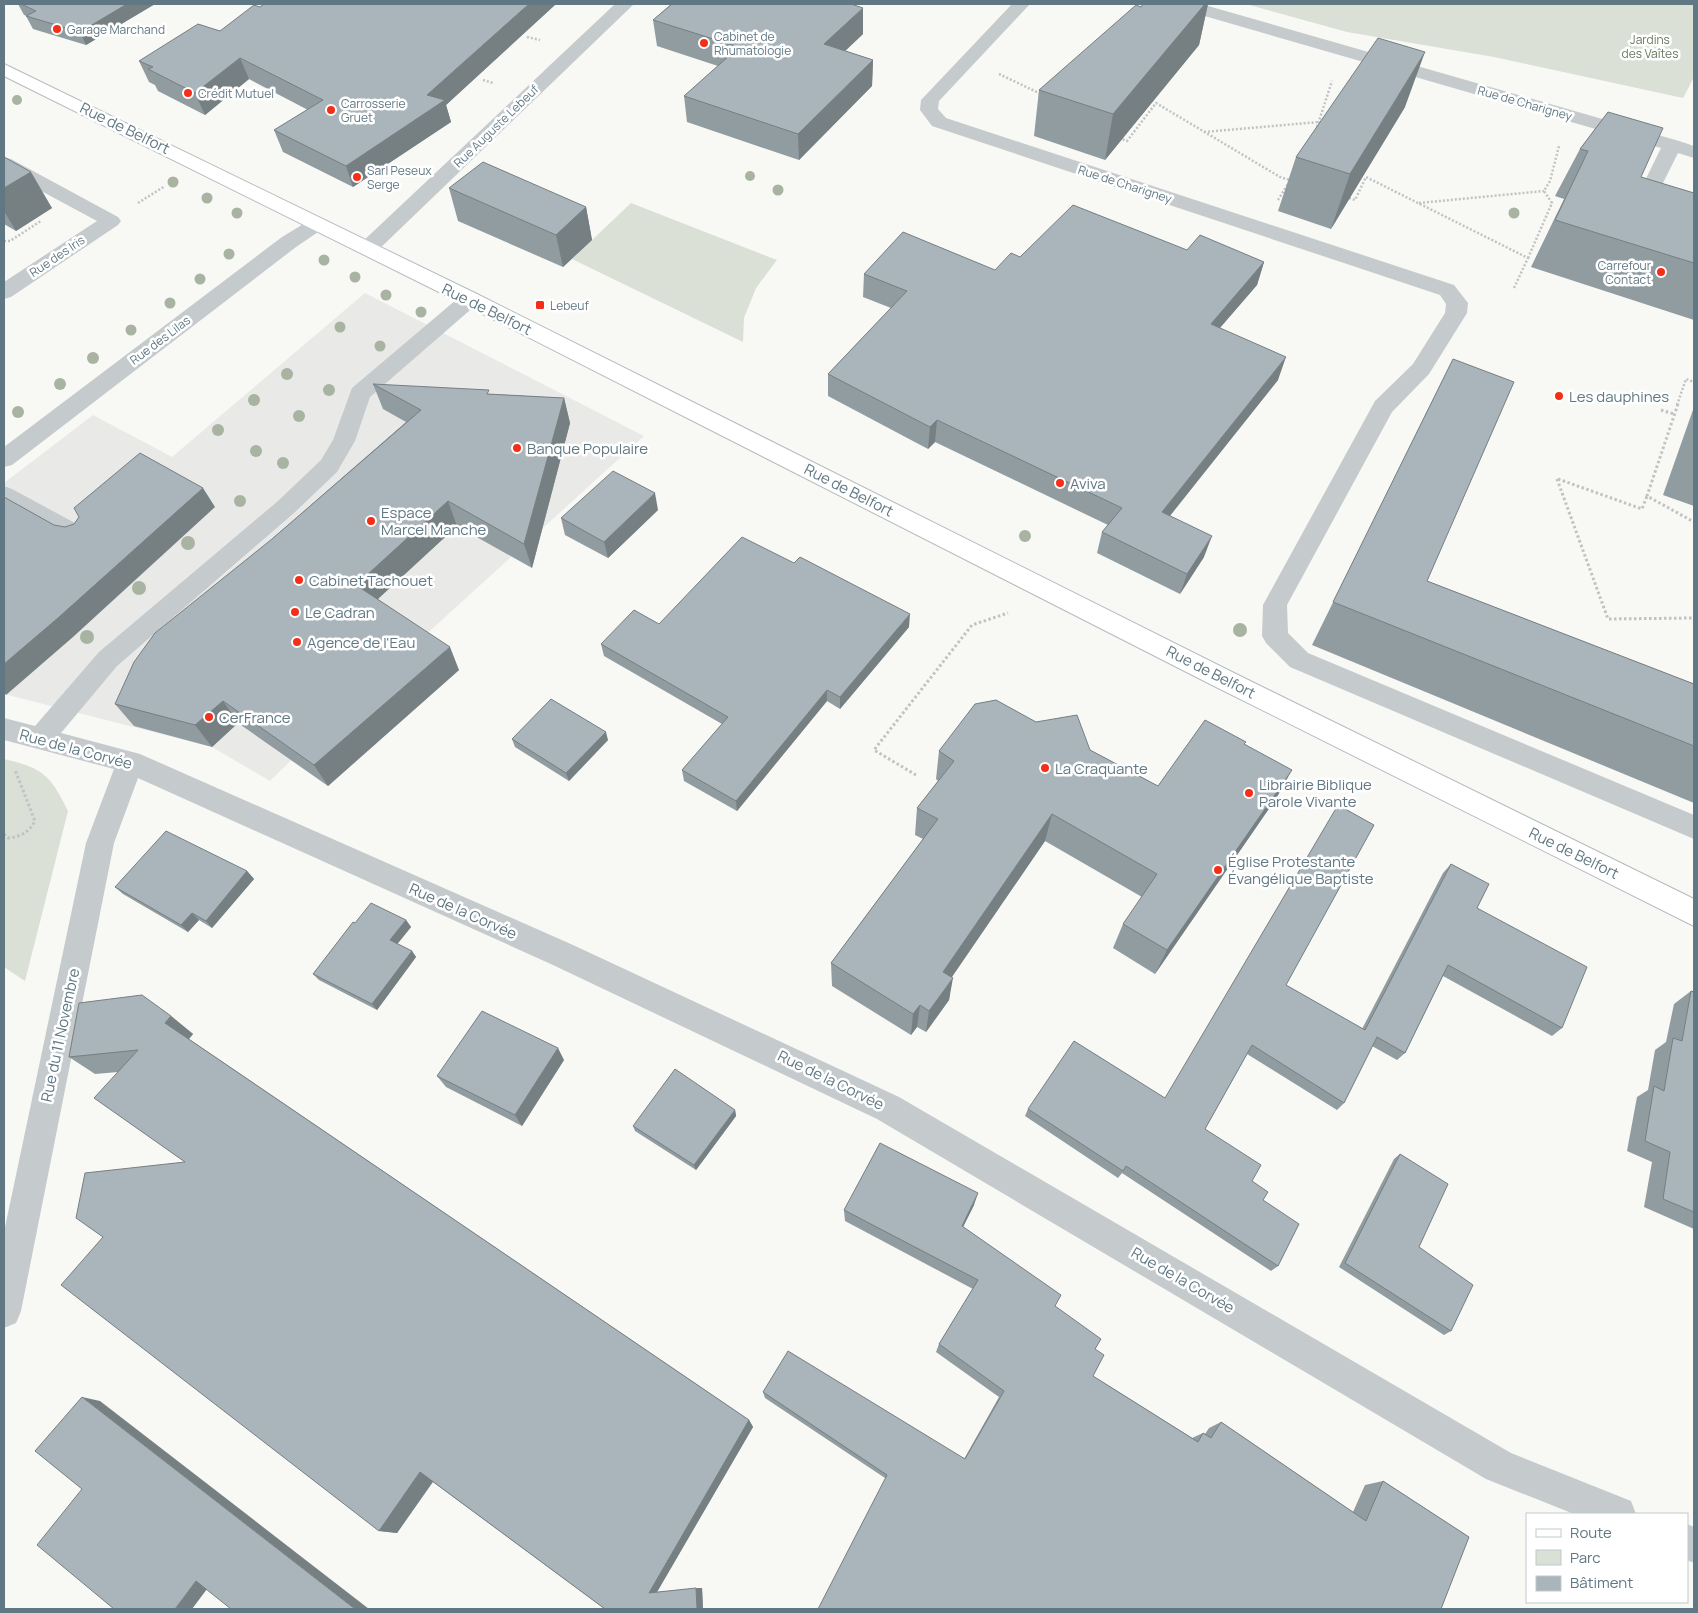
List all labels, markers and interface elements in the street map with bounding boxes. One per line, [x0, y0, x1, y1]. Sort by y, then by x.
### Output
place label: Garage Marchand [67, 21, 165, 38]
marker: Garage Marchand [51, 23, 63, 35]
place label: Cabinet de Rhumatologie [714, 28, 791, 59]
park label: Jardins des Vaîtes [1622, 31, 1678, 62]
marker: Cabinet de Rhumatologie [698, 37, 710, 49]
street label: Rue Auguste Lebeuf [450, 80, 543, 171]
street label: Rue de Charigney [1476, 81, 1575, 125]
place label: Crédit Mutuel [198, 85, 274, 102]
marker: Crédit Mutuel [182, 87, 194, 99]
place label: Carrosserie Gruet [341, 95, 406, 126]
street label: Rue de Belfort [77, 97, 173, 159]
marker: Carrosserie Gruet [325, 104, 337, 116]
street label: Rue de Charigney [1076, 161, 1175, 207]
place label: Sarl Peseux Serge [367, 162, 432, 193]
marker: Sarl Peseux Serge [351, 171, 363, 183]
street label: Rue des Iris [26, 231, 88, 281]
place label: Carrefour Contact [1598, 257, 1652, 288]
marker: Carrefour Contact [1655, 266, 1667, 278]
street label: Rue de Belfort [439, 278, 535, 340]
place label: Lebeuf [550, 297, 589, 314]
marker: Lebeuf [534, 299, 546, 311]
street label: Rue des Lilas [126, 312, 194, 368]
place label: Les dauphines [1569, 386, 1669, 407]
marker: Les dauphines [1553, 390, 1565, 402]
place label: Banque Populaire [527, 438, 648, 459]
marker: Banque Populaire [511, 442, 523, 454]
street label: Rue de Belfort [801, 458, 897, 522]
place label: Aviva [1070, 473, 1106, 494]
marker: Aviva [1054, 477, 1066, 489]
place label: Espace Marcel Manche [381, 502, 487, 540]
marker: Espace Marcel Manche [365, 515, 377, 527]
place label: Cabinet Tachouet [309, 570, 433, 591]
marker: Cabinet Tachouet [293, 574, 305, 586]
place label: Le Cadran [305, 602, 375, 623]
marker: Le Cadran [289, 606, 301, 618]
place label: Agence de l'Eau [307, 632, 415, 653]
marker: Agence de l'Eau [291, 636, 303, 648]
street label: Rue de Belfort [1163, 640, 1259, 704]
place label: CerFrance [219, 707, 291, 728]
marker: CerFrance [203, 711, 215, 723]
street label: Rue de la Corvée [17, 724, 135, 774]
place label: La Craquante [1055, 758, 1148, 779]
marker: La Craquante [1039, 762, 1051, 774]
place label: Librairie Biblique Parole Vivante [1259, 774, 1372, 812]
marker: Librairie Biblique Parole Vivante [1243, 787, 1255, 799]
street label: Rue de Belfort [1526, 822, 1622, 884]
place label: Église Protestante Évangélique Baptiste [1228, 851, 1374, 889]
marker: Église Protestante Évangélique Baptiste [1212, 864, 1224, 876]
street label: Rue de la Corvée [406, 878, 520, 944]
street label: Rue du 11 Novembre [36, 966, 84, 1104]
street label: Rue de la Corvée [774, 1045, 888, 1115]
street label: Rue de la Corvée [1128, 1242, 1239, 1318]
legend [1526, 1513, 1688, 1603]
text: Route [1570, 1522, 1612, 1543]
text: Parc [1570, 1547, 1601, 1568]
text: Bâtiment [1570, 1572, 1633, 1593]

